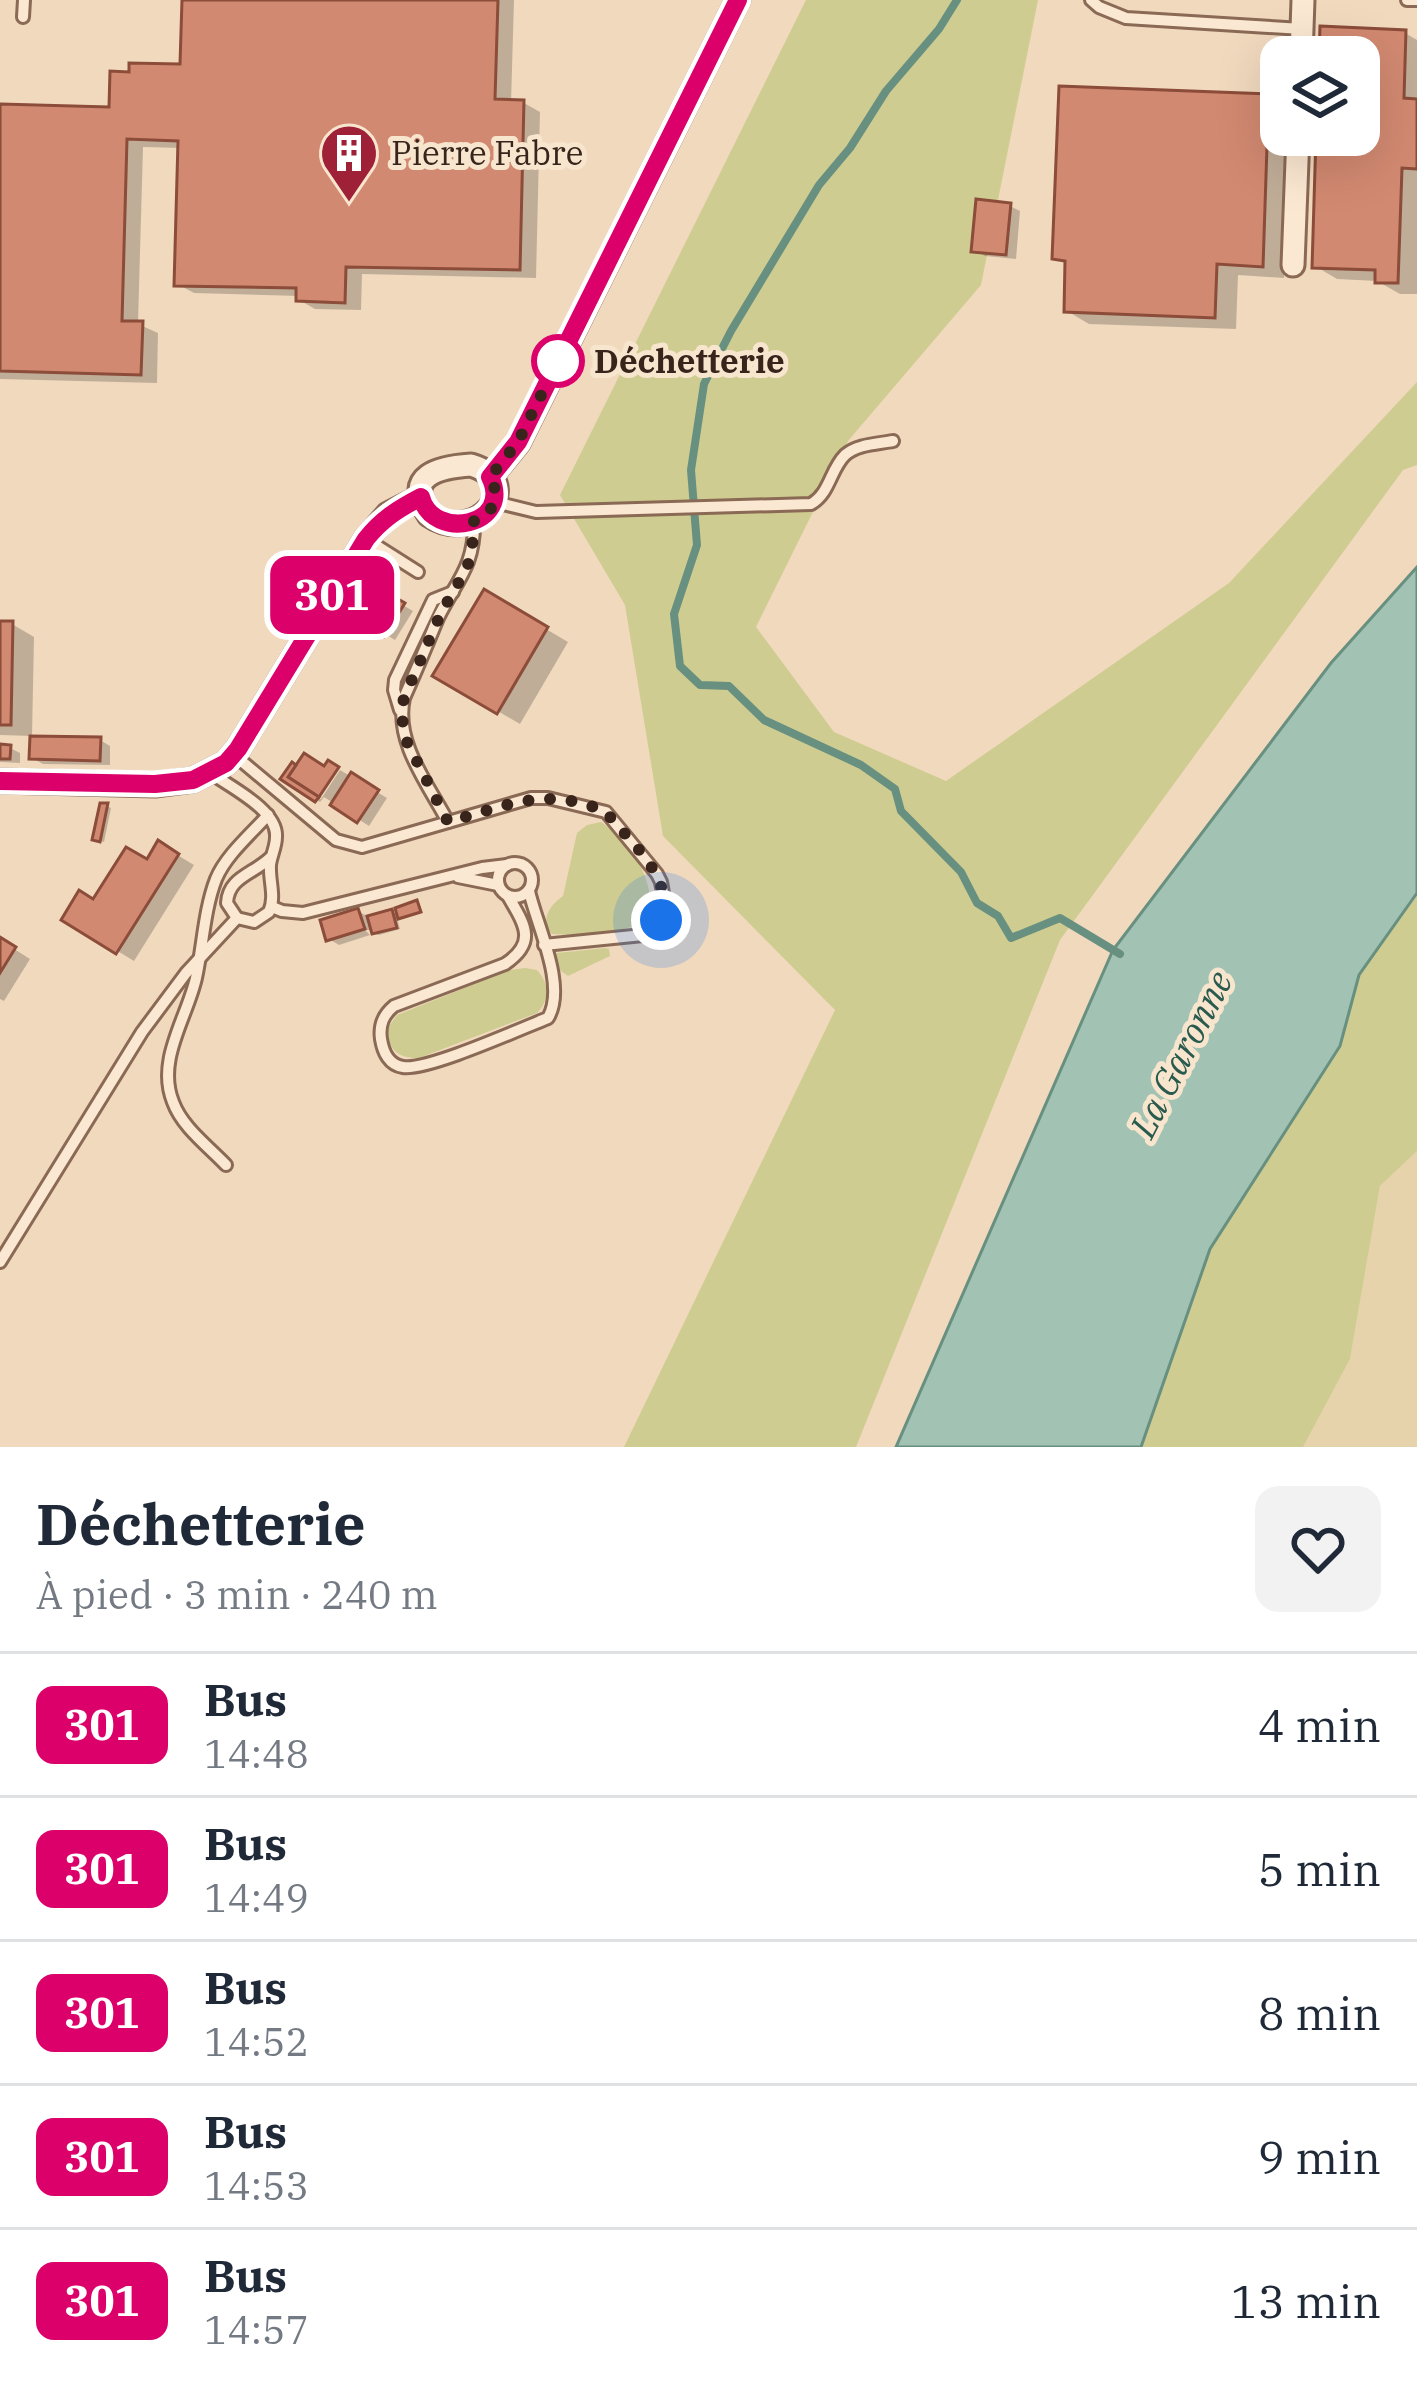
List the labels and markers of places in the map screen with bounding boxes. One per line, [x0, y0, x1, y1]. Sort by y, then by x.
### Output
building icon: Pierre Fabre [318, 122, 380, 204]
place label: Pierre Fabre [391, 131, 583, 174]
marker: Déchetterie [533, 336, 583, 386]
place label: Déchetterie [594, 339, 785, 382]

